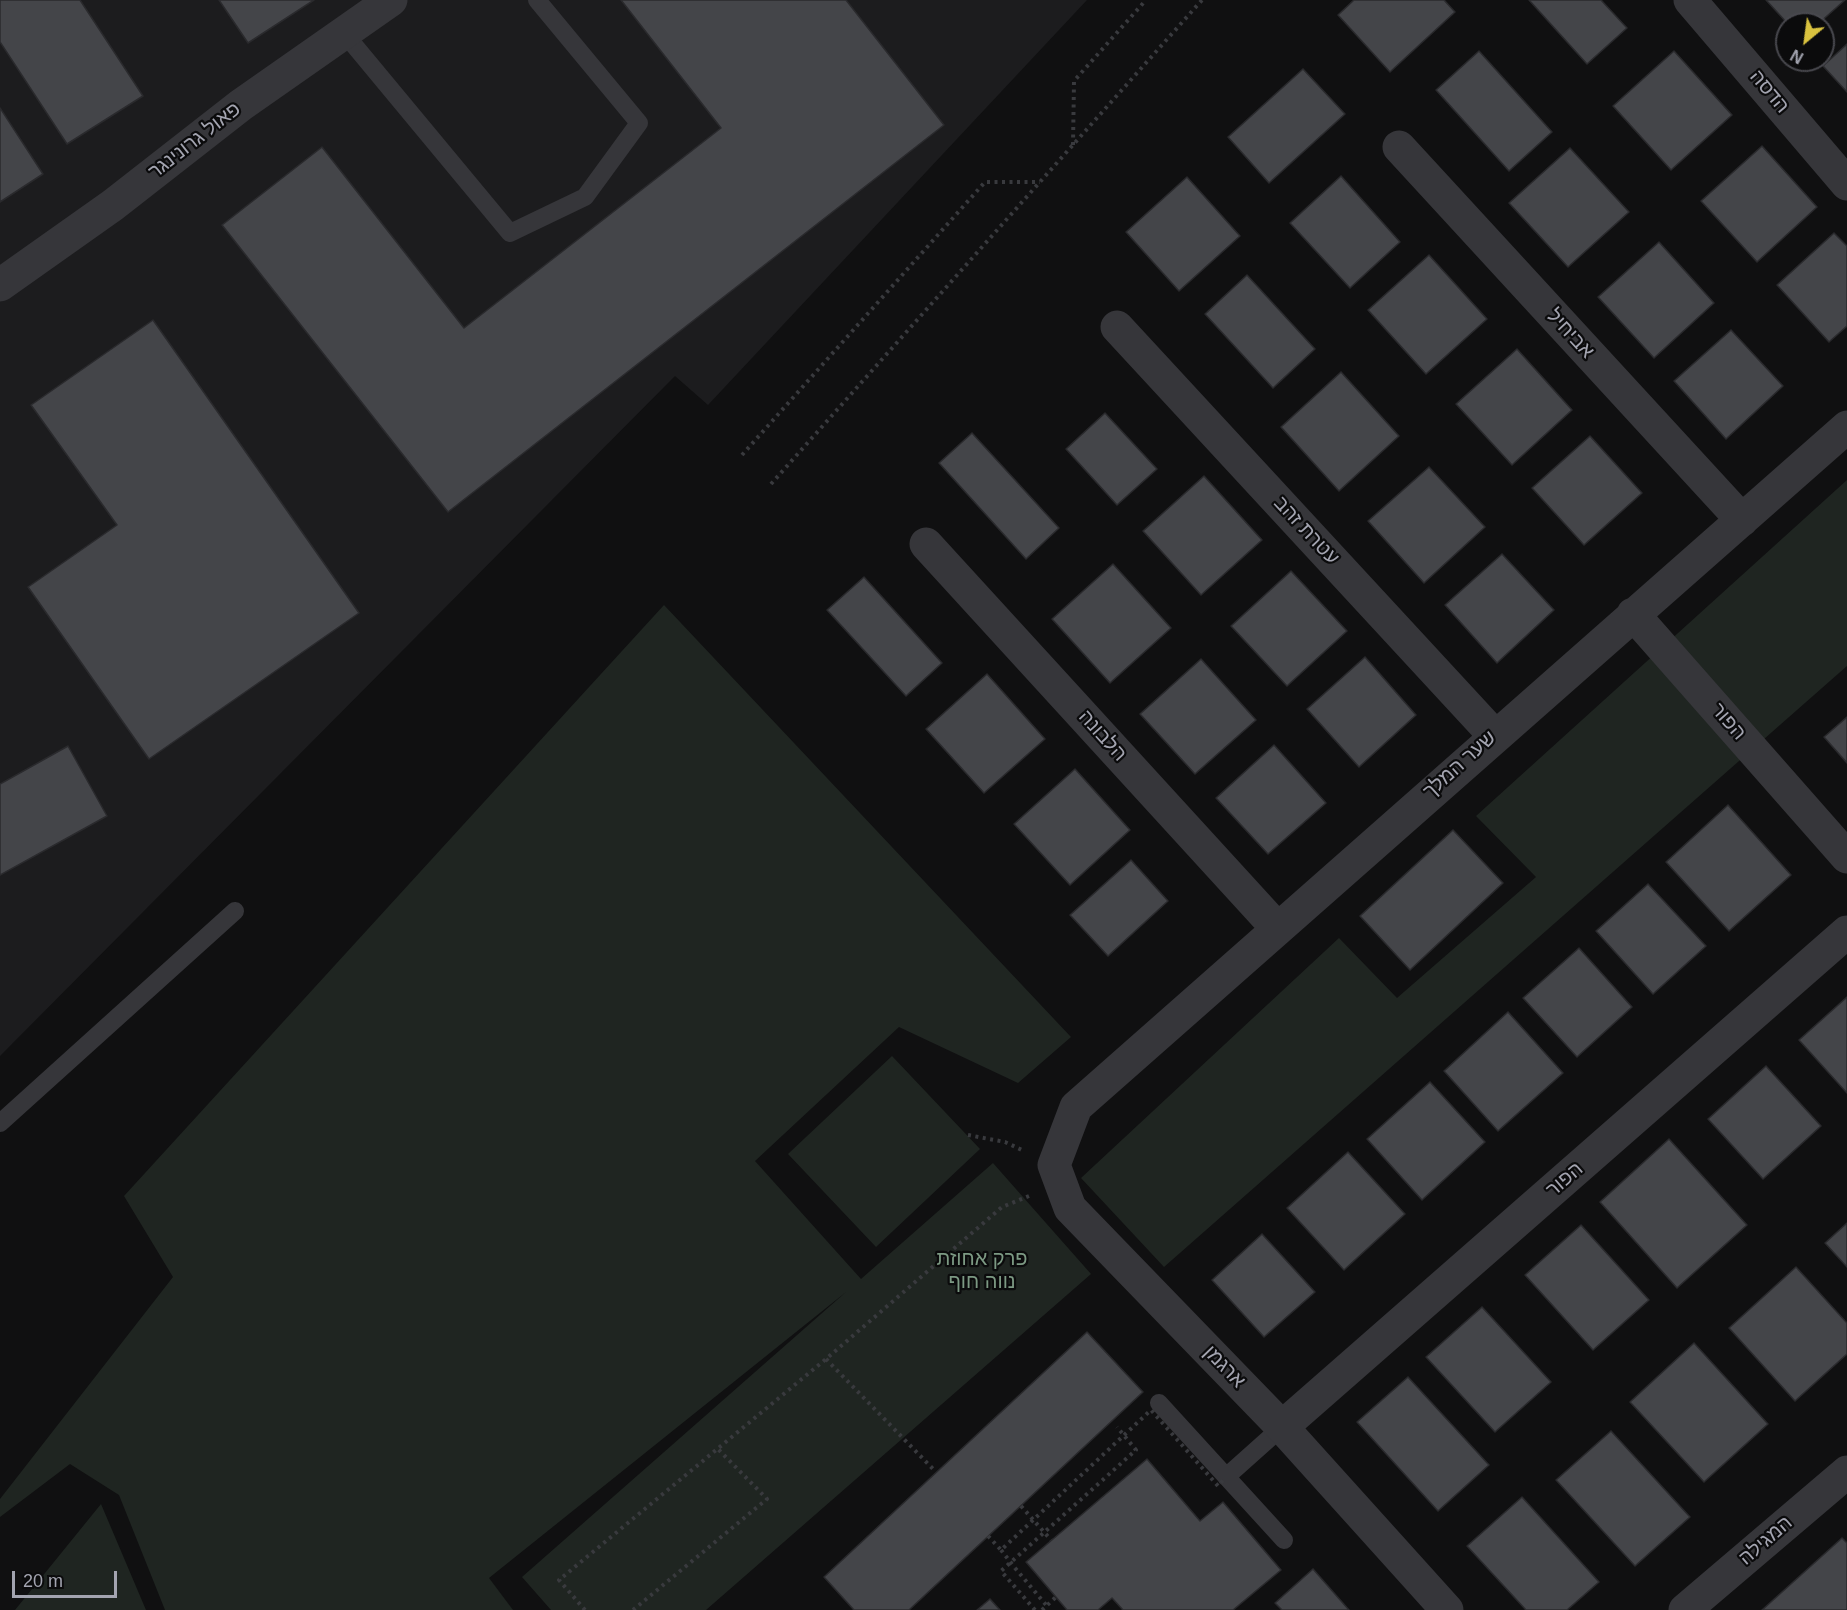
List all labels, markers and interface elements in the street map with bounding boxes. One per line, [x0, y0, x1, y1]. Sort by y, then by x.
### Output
north arrow [1775, 12, 1835, 72]
text: N [1788, 46, 1806, 67]
street label: הדסה [1744, 66, 1794, 118]
street label: פאול גרונינגר [144, 98, 246, 184]
street label: אביחיל [1541, 305, 1599, 363]
street label: עטרת זהב [1268, 492, 1344, 570]
street label: הפור [1706, 699, 1750, 745]
street label: הלבונה [1073, 705, 1131, 767]
street label: שער המלך [1419, 726, 1501, 804]
street label: הפור [1542, 1158, 1588, 1202]
park label: פרק אחוזת נווה חוף [936, 1247, 1028, 1294]
street label: ארגמן [1198, 1341, 1250, 1393]
street label: המגילה [1734, 1511, 1798, 1571]
scale bar [15, 1559, 120, 1597]
text: 20 m [23, 1571, 63, 1591]

